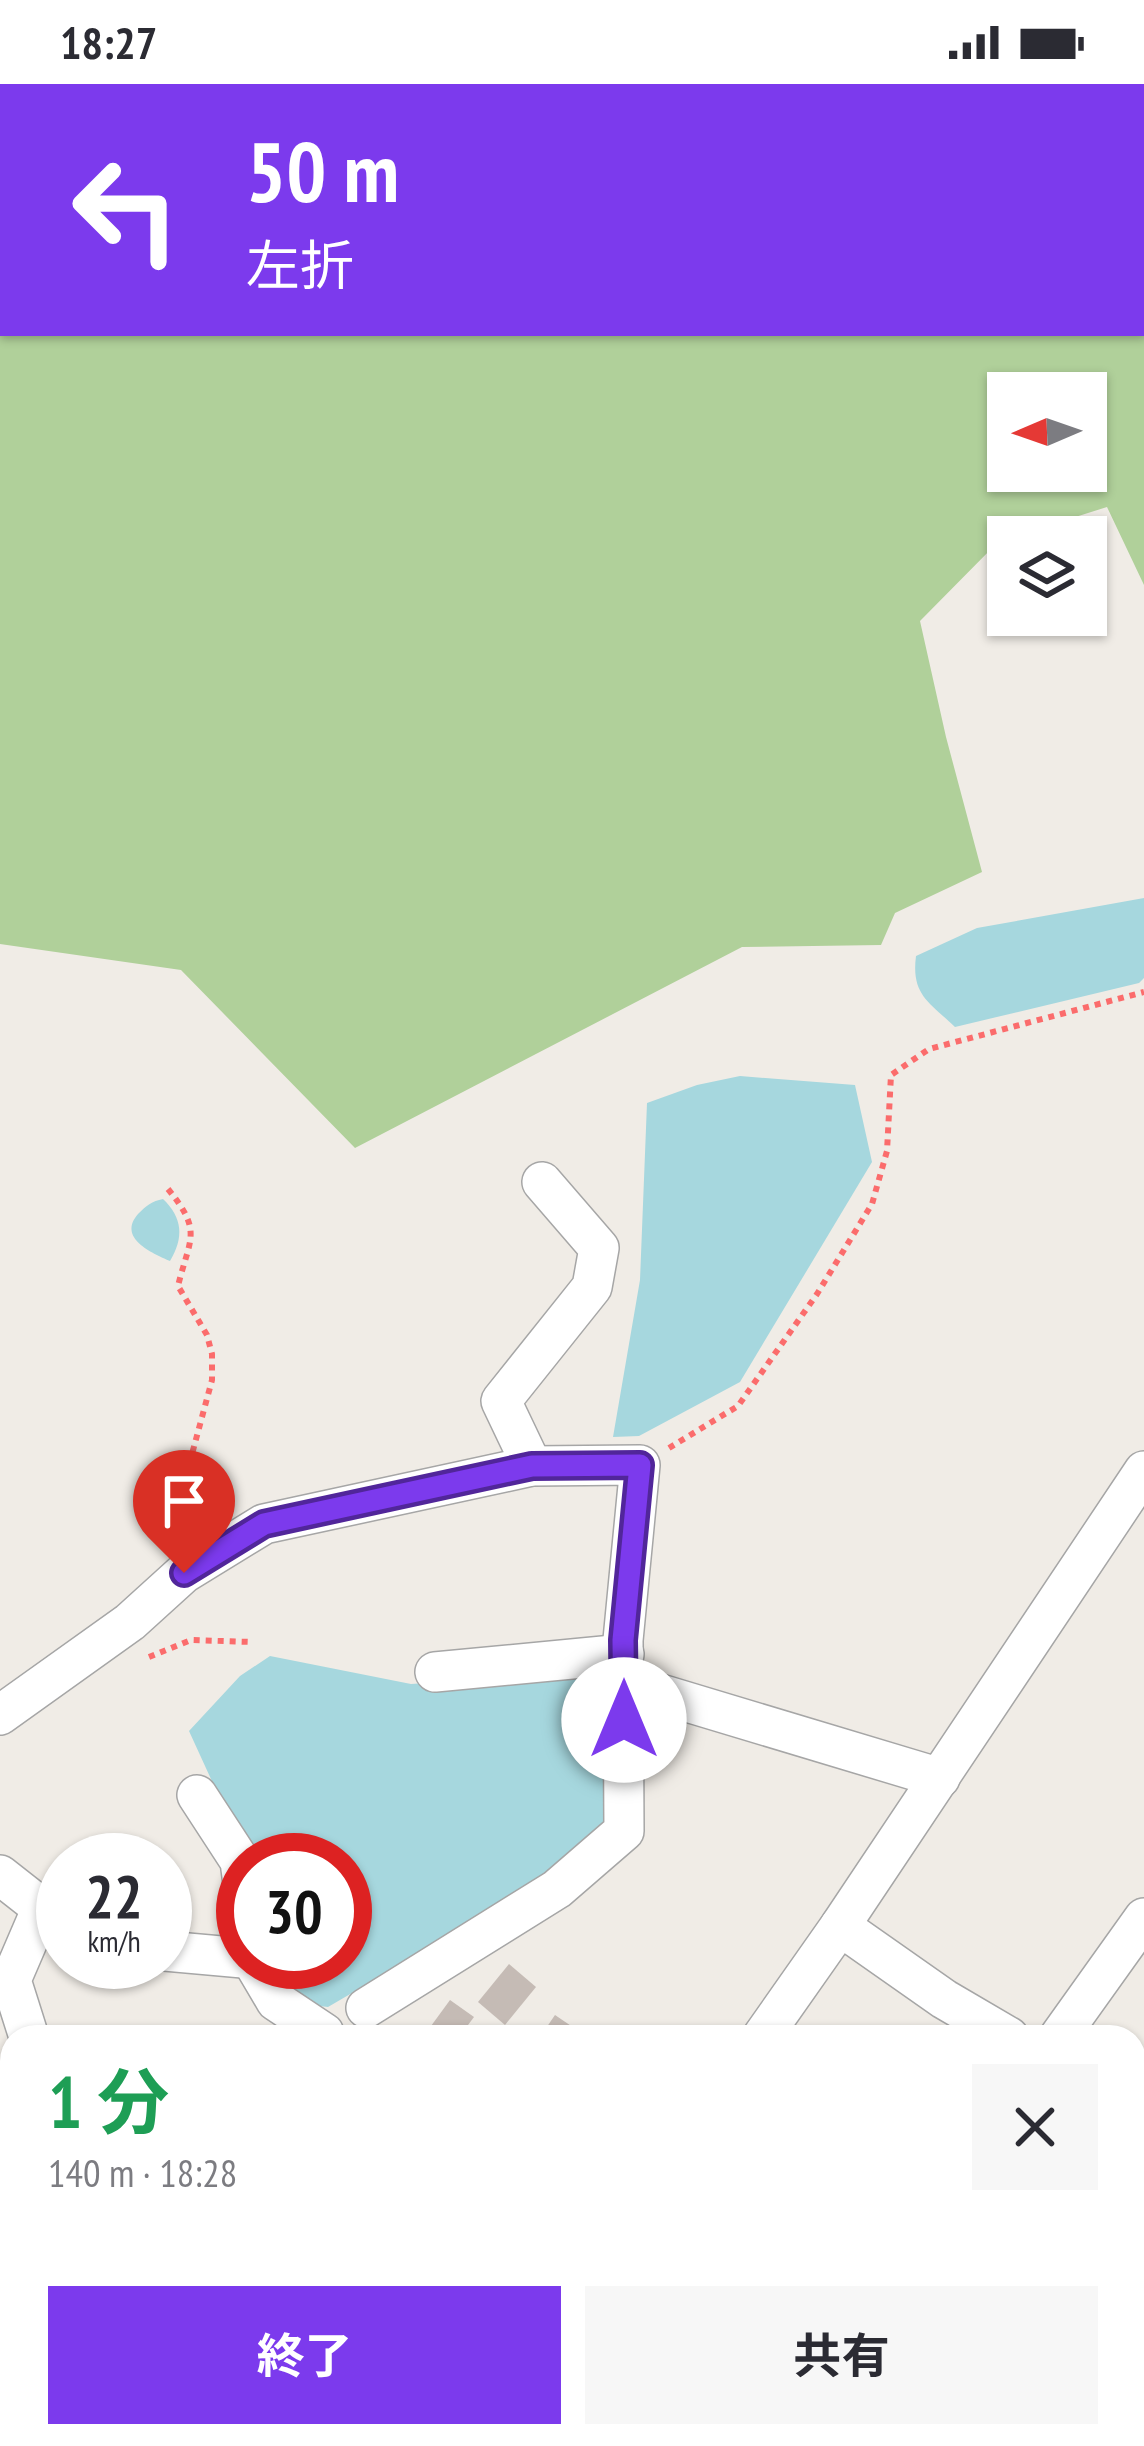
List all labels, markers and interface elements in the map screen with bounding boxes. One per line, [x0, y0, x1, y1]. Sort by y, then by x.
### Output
text: 18:27 [60, 13, 157, 71]
text: 50 m [246, 116, 399, 225]
icon: left [48, 132, 204, 288]
text: 左折 [246, 230, 354, 300]
north arrow [987, 372, 1107, 492]
map controls [987, 372, 1107, 636]
button: layers [987, 516, 1107, 636]
pin [133, 1450, 235, 1573]
icon: arrive [151, 1468, 217, 1534]
position arrow [561, 1657, 687, 1783]
speed limit sign: 30 [216, 1833, 372, 1989]
text: 22 [85, 1857, 143, 1935]
text: km/h [87, 1921, 141, 1960]
text: 1 分 [48, 2055, 169, 2148]
button: close [972, 2064, 1098, 2190]
text: 140 m · 18:28 [48, 2147, 237, 2198]
button: 終了 [48, 2286, 561, 2424]
button: 共有 [585, 2286, 1098, 2424]

